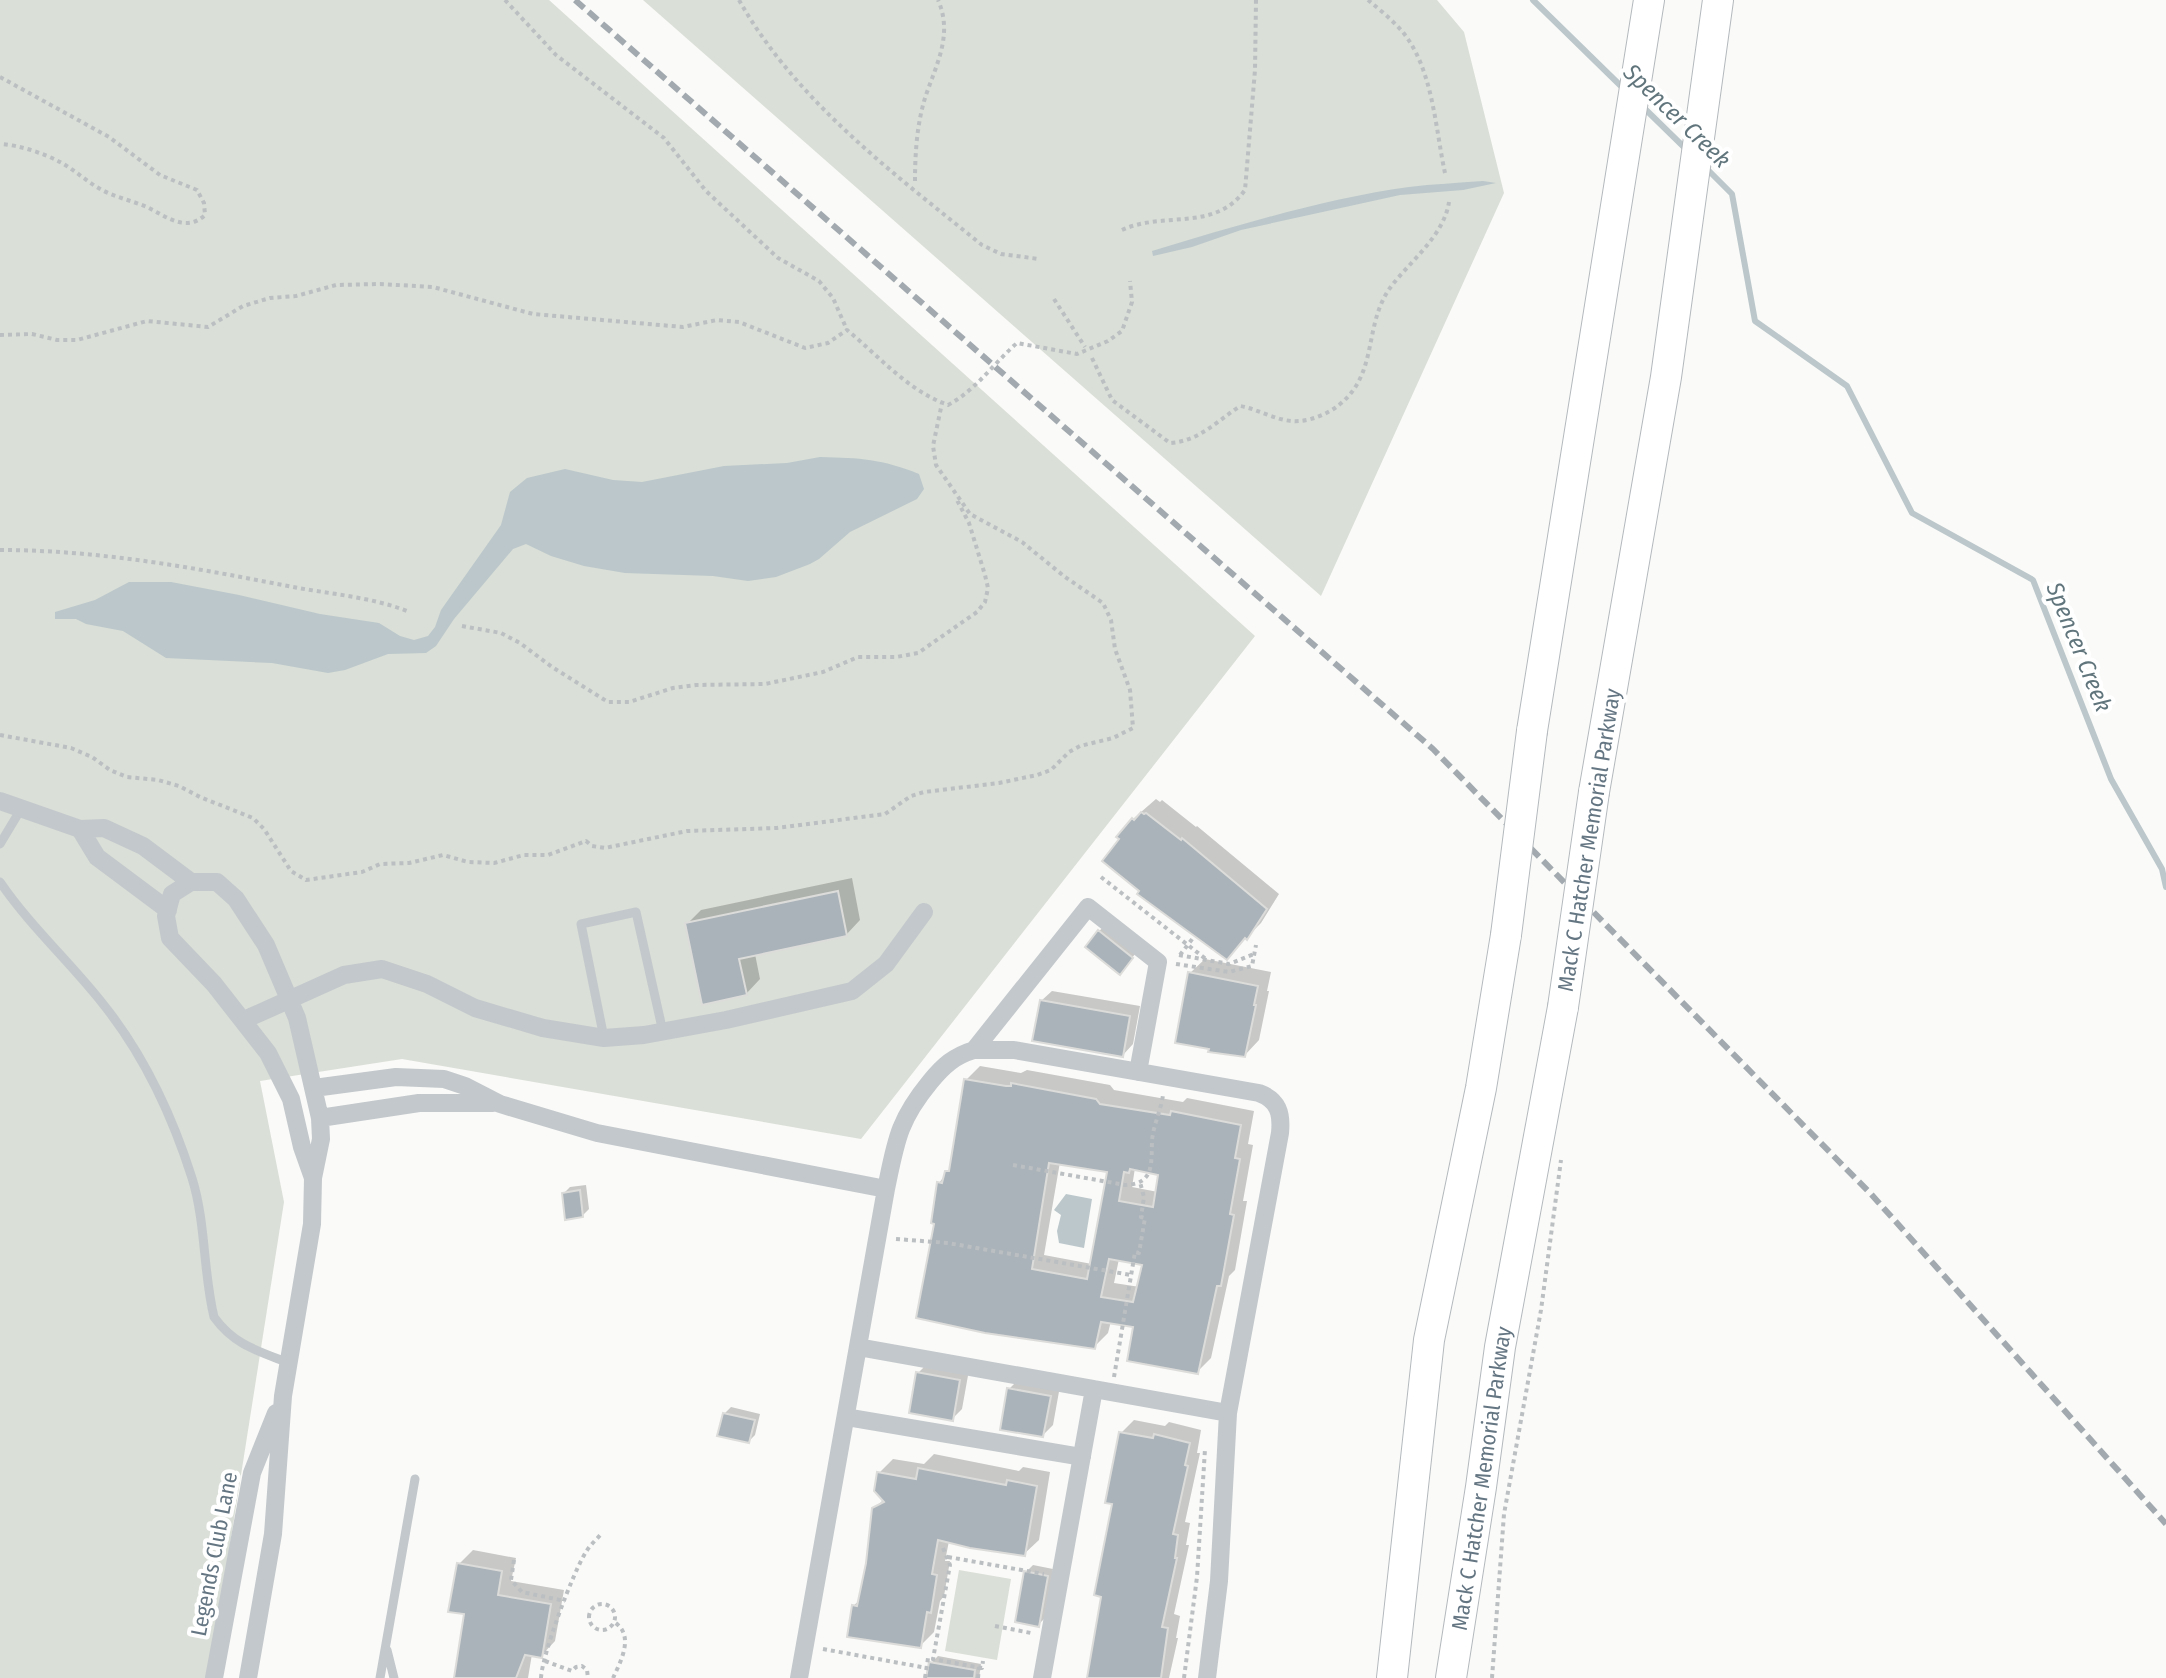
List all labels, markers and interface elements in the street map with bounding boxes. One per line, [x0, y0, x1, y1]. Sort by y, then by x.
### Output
water label: Spencer Creek [1617, 58, 1736, 174]
water label: Spencer Creek [2040, 577, 2118, 716]
street label: Mack C Hatcher Memorial Parkway [1552, 686, 1626, 993]
street label: Mack C Hatcher Memorial Parkway [1445, 1324, 1517, 1632]
street label: Legends Club Lane [185, 1469, 243, 1639]

